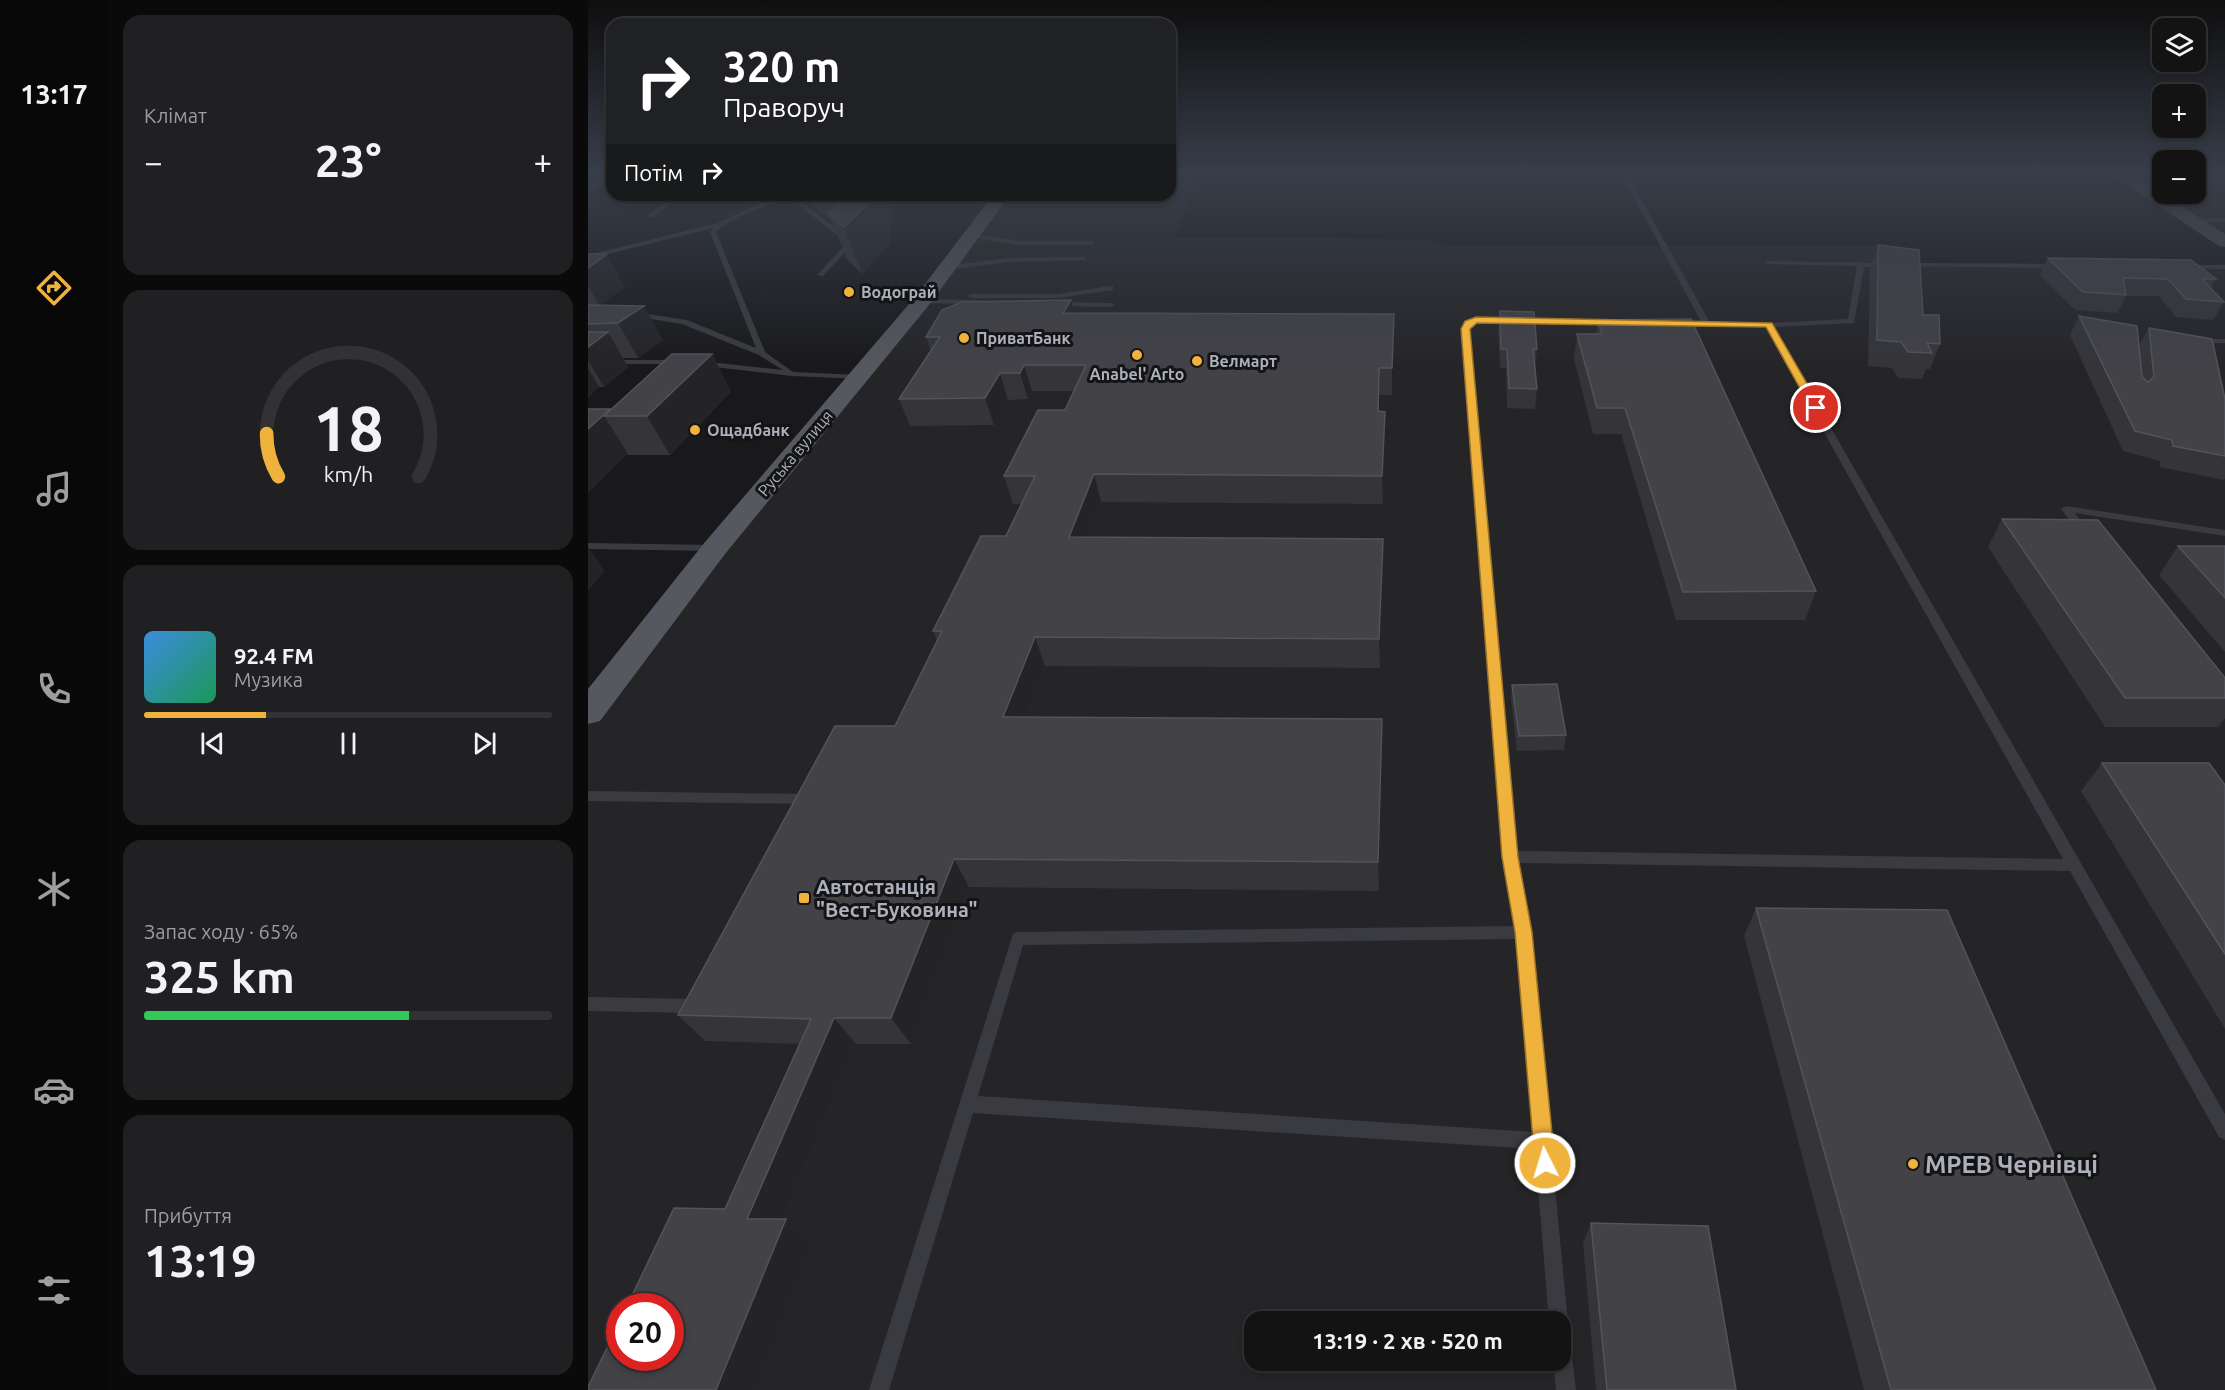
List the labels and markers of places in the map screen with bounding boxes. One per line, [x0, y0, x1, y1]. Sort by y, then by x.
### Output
place label: Водограй [861, 283, 936, 301]
marker: Водограй [842, 285, 856, 299]
place label: ПриватБанк [976, 329, 1071, 347]
marker: ПриватБанк [957, 331, 971, 345]
marker: Anabel' Arto [1130, 348, 1144, 362]
place label: Велмарт [1209, 352, 1277, 370]
marker: Велмарт [1190, 354, 1204, 368]
place label: Anabel' Arto [1090, 365, 1184, 383]
pin [1790, 382, 1841, 433]
place label: Ощадбанк [707, 421, 790, 439]
marker: Ощадбанк [688, 423, 702, 437]
place label: Автостанція "Вест-Буковина" [816, 875, 977, 921]
marker: Автостанція "Вест-Буковина" [797, 891, 811, 905]
place label: МРЕВ Чернівці [1925, 1151, 2098, 1178]
marker: МРЕВ Чернівці [1906, 1157, 1920, 1171]

